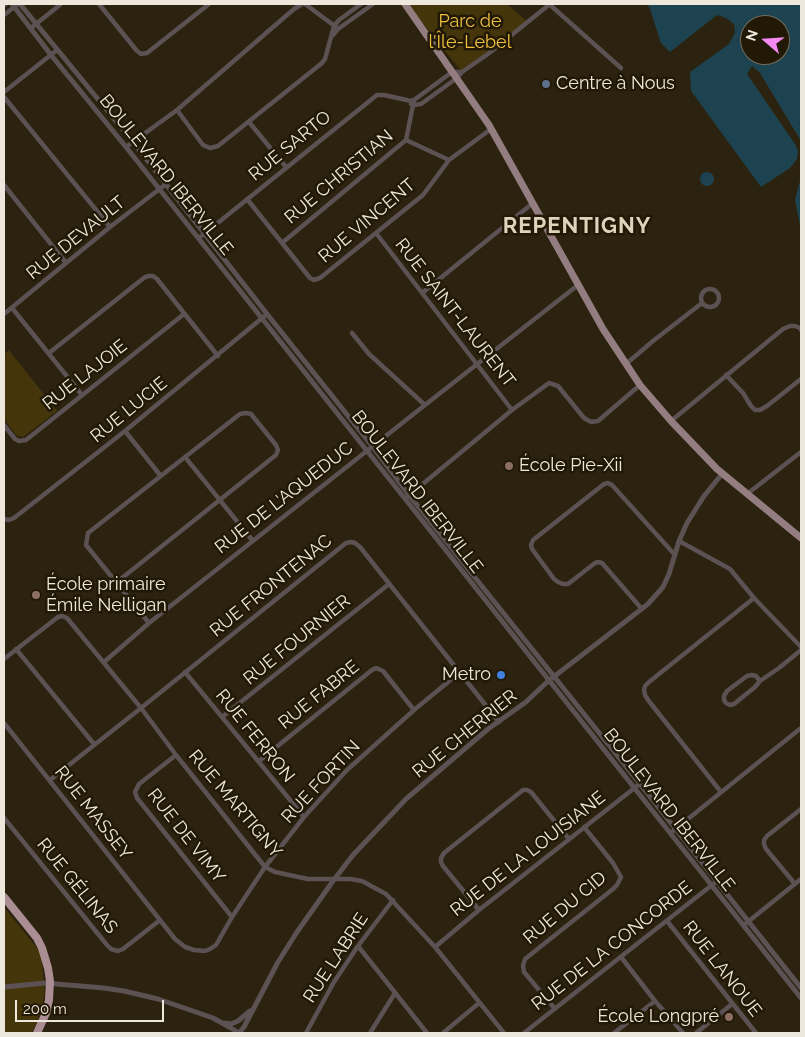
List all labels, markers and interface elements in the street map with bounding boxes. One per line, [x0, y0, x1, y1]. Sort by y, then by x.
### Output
park label: Parc de l'Île-Lebel [428, 11, 512, 54]
north arrow [740, 15, 790, 65]
text: N [742, 28, 761, 43]
place label: Centre à Nous [556, 73, 675, 95]
marker: Centre à Nous [540, 78, 552, 90]
street label: BOULEVARD IBERVILLE [94, 90, 238, 260]
street label: RUE SARTO [245, 106, 335, 186]
street label: RUE CHRISTIAN [280, 125, 398, 229]
street label: RUE VINCENT [314, 174, 420, 268]
street label: RUE DEVAULT [22, 192, 130, 284]
district label: REPENTIGNY [501, 213, 653, 239]
street label: RUE SAINT-LAURENT [390, 234, 520, 392]
street label: RUE LAJOIE [38, 335, 132, 415]
street label: RUE LUCIE [86, 373, 172, 447]
street label: BOULEVARD IBERVILLE [347, 406, 487, 578]
street label: RUE DE L'AQUEDUC [211, 437, 357, 559]
place label: École Pie-Xii [519, 455, 622, 477]
marker: École Pie-Xii [503, 460, 515, 472]
street label: RUE FRONTENAC [206, 530, 336, 642]
place label: École primaire Émile Nelligan [46, 574, 167, 616]
marker: École primaire Émile Nelligan [30, 589, 42, 601]
street label: RUE FOURNIER [239, 590, 355, 690]
street label: RUE FABRE [274, 656, 364, 734]
place label: Metro [442, 664, 491, 686]
marker: Metro [495, 669, 507, 681]
street label: RUE FERRON [211, 685, 299, 787]
street label: RUE CHERRIER [408, 685, 522, 783]
street label: BOULEVARD IBERVILLE [599, 724, 739, 896]
street label: RUE FORTIN [277, 736, 365, 828]
street label: RUE MARTIGNY [184, 746, 286, 862]
street label: RUE MASSEY [50, 762, 136, 864]
street label: RUE DE VIMY [143, 785, 229, 887]
street label: RUE DE LA LOUISIANE [446, 787, 610, 921]
street label: RUE GÉLINAS [32, 834, 122, 938]
street label: RUE DU CID [519, 867, 611, 949]
street label: RUE DE LA CONCORDE [528, 877, 696, 1015]
street label: RUE LABRIE [299, 909, 373, 1007]
street label: RUE LANOUE [678, 917, 766, 1021]
scale bar [18, 990, 166, 1022]
text: 200 m [23, 1000, 67, 1018]
place label: École Longpré [597, 1006, 719, 1028]
marker: École Longpré [723, 1011, 735, 1023]

